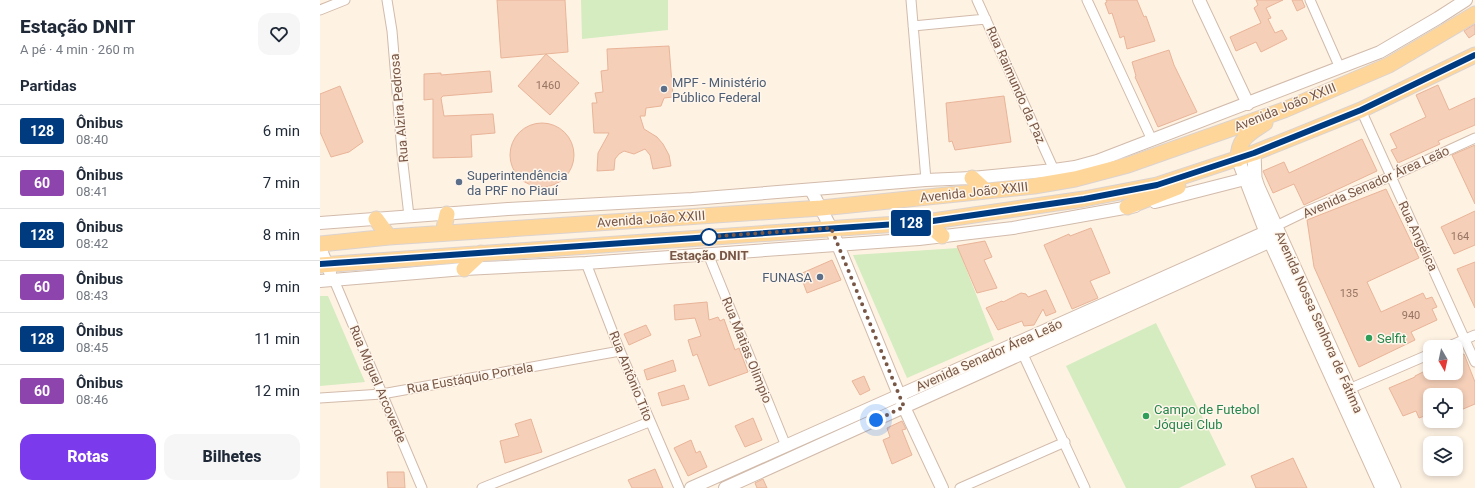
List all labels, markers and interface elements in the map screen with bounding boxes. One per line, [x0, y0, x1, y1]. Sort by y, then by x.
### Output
button: heart [258, 13, 300, 55]
text: Estação DNIT [20, 15, 135, 38]
street label: Rua Raimundo da Paz [983, 24, 1049, 146]
text: A pé · 4 min · 260 m [20, 42, 134, 57]
street label: Rua Alzira Pedrosa [387, 53, 411, 163]
place label: MPF - Ministério Público Federal [672, 75, 766, 105]
text: Partidas [20, 77, 77, 95]
house number: 1460 [536, 79, 560, 92]
street label: Avenida João XXIII [1232, 80, 1338, 134]
marker: MPF - Ministério Público Federal [659, 84, 669, 94]
text: Ônibus [76, 114, 123, 132]
text: 6 min [263, 122, 300, 140]
text: 128 [30, 123, 54, 139]
text: 08:40 [76, 132, 108, 147]
street label: Avenida Senador Área Leão [1300, 143, 1452, 221]
text: Ônibus [76, 166, 123, 184]
place label: Superintendência da PRF no Piauí [467, 168, 568, 198]
text: 7 min [263, 174, 300, 192]
text: 60 [34, 175, 50, 191]
marker: Superintendência da PRF no Piauí [454, 177, 464, 187]
street label: Avenida João XXIII [919, 179, 1029, 205]
text: 08:41 [76, 184, 108, 199]
street label: Rua Angélica [1395, 199, 1441, 273]
street label: Avenida João XXIII [596, 208, 706, 230]
line badge: 128 [888, 210, 934, 236]
text: 128 [899, 215, 923, 231]
text: Ônibus [76, 218, 123, 236]
text: 8 min [263, 226, 300, 244]
text: 128 [30, 227, 54, 243]
marker: Estação DNIT [700, 228, 718, 246]
street label: Avenida Nossa Senhora de Fátima [1272, 229, 1366, 415]
house number: 164 [1451, 230, 1469, 243]
text: 08:42 [76, 236, 108, 251]
place label: Estação DNIT [670, 248, 748, 263]
text: Ônibus [76, 270, 123, 288]
place label: FUNASA [762, 270, 813, 285]
marker: FUNASA [815, 272, 825, 282]
text: 9 min [263, 278, 300, 296]
text: 60 [34, 279, 50, 295]
house number: 135 [1340, 287, 1358, 300]
text: 08:43 [76, 288, 108, 303]
street label: Rua Matias Olimpio [719, 295, 775, 405]
house number: 940 [1402, 309, 1420, 322]
street label: Avenida Senador Área Leão [913, 316, 1065, 394]
text: Ônibus [76, 322, 123, 340]
street label: Rua Miguel Arcoverde [346, 323, 410, 445]
street label: Rua Antônio Tito [606, 329, 656, 423]
text: 11 min [254, 330, 300, 348]
text: 128 [30, 331, 54, 347]
place label: Selfit [1377, 331, 1406, 346]
marker: Selfit [1364, 333, 1374, 343]
text: 08:45 [76, 340, 108, 355]
north arrow [1423, 340, 1463, 380]
map controls [1423, 340, 1463, 476]
street label: Rua Eustáquio Portela [406, 360, 534, 396]
text: Ônibus [76, 374, 123, 392]
text: 12 min [254, 382, 300, 400]
text: 60 [34, 383, 50, 399]
button: locate [1423, 388, 1463, 428]
text: 08:46 [76, 392, 108, 407]
place label: Campo de Futebol Jóquei Club [1154, 402, 1260, 432]
your location [866, 410, 886, 430]
marker: Campo de Futebol Jóquei Club [1141, 411, 1151, 421]
button: Rotas [20, 434, 156, 480]
button: Bilhetes [164, 434, 300, 480]
button: layers [1423, 436, 1463, 476]

